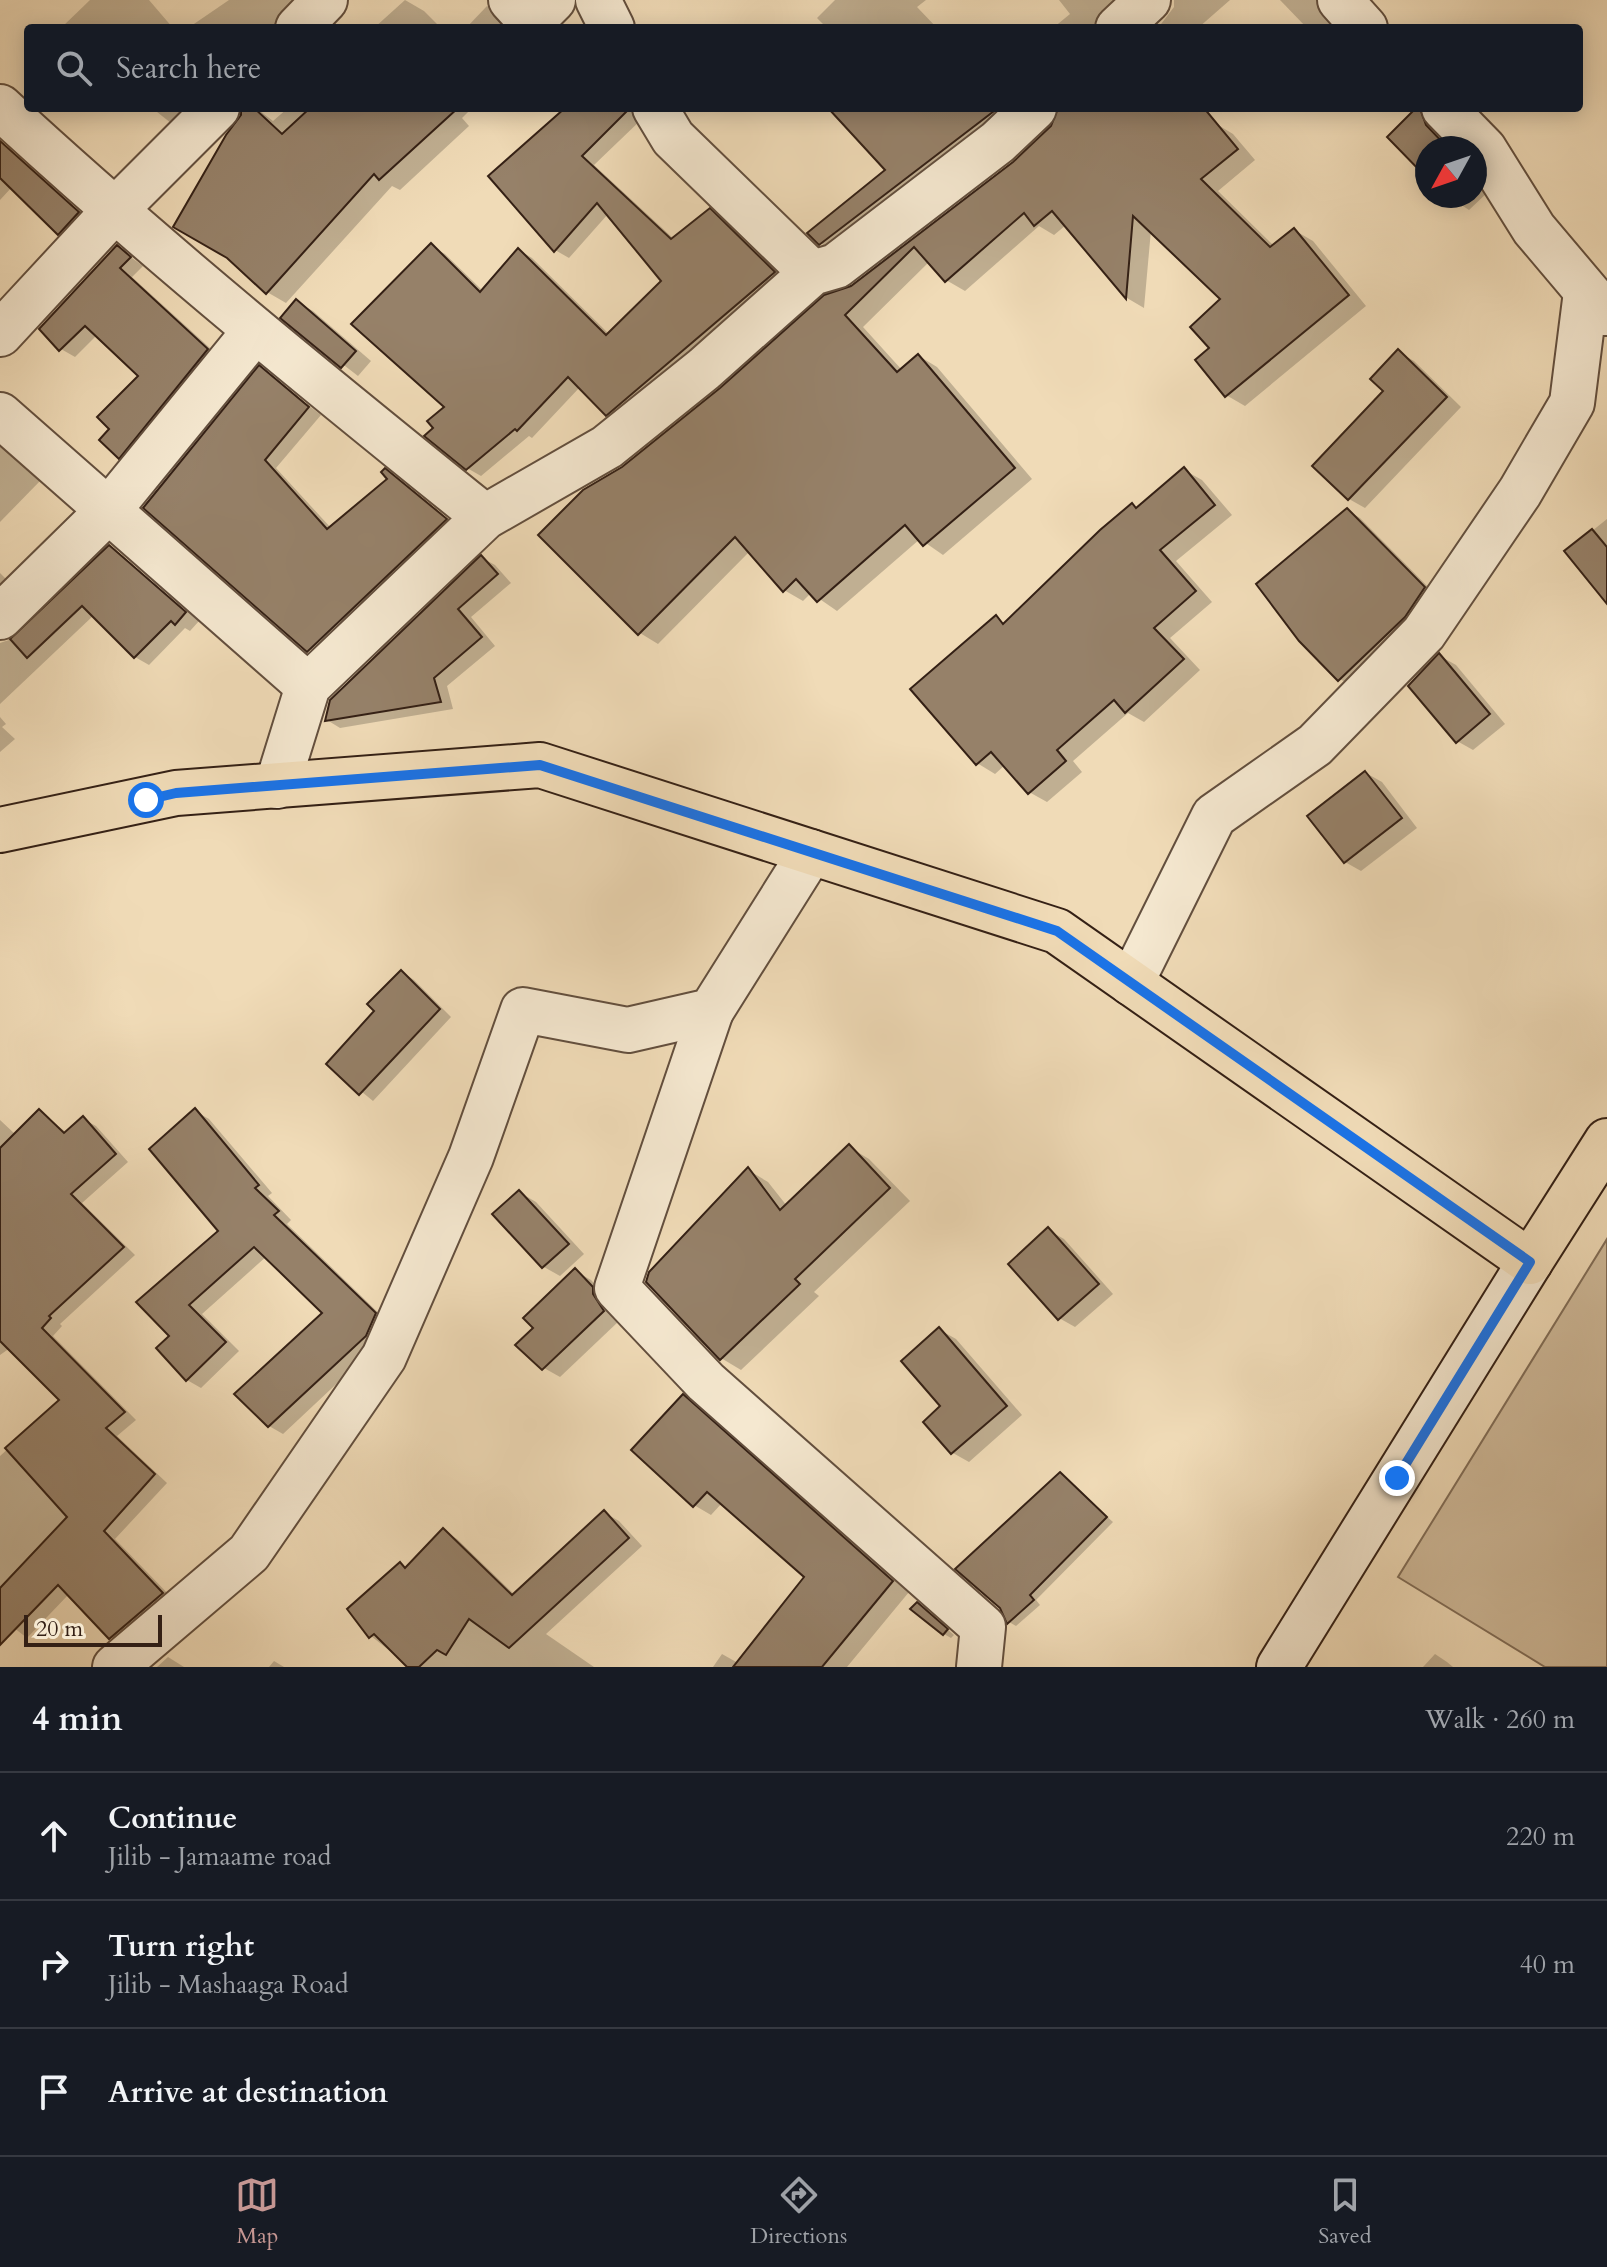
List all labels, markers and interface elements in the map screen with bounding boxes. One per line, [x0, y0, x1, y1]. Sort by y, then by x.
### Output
search box [24, 24, 1583, 112]
icon: search [52, 46, 96, 90]
text: Search here [116, 48, 261, 89]
north arrow [1415, 136, 1487, 208]
route start [128, 782, 164, 818]
route end [1379, 1460, 1415, 1496]
scale bar [24, 1611, 162, 1647]
text: 20 m [36, 1614, 83, 1644]
text: 4 min [32, 1696, 123, 1742]
text: Walk · 260 m [1425, 1702, 1575, 1737]
text: Continue [108, 1798, 237, 1839]
icon: ahead [32, 1814, 76, 1858]
text: 220 m [1506, 1819, 1575, 1854]
text: Jilib - Jamaame road [108, 1839, 331, 1874]
text: Turn right [108, 1926, 254, 1967]
icon: right [32, 1942, 76, 1986]
text: 40 m [1519, 1947, 1575, 1982]
text: Jilib - Mashaaga Road [108, 1967, 349, 2002]
icon: arrive [32, 2070, 76, 2114]
text: Arrive at destination [108, 2072, 388, 2113]
tab: Map [235, 2173, 279, 2251]
tab: Directions [750, 2173, 847, 2251]
tab: Saved [1318, 2173, 1372, 2251]

